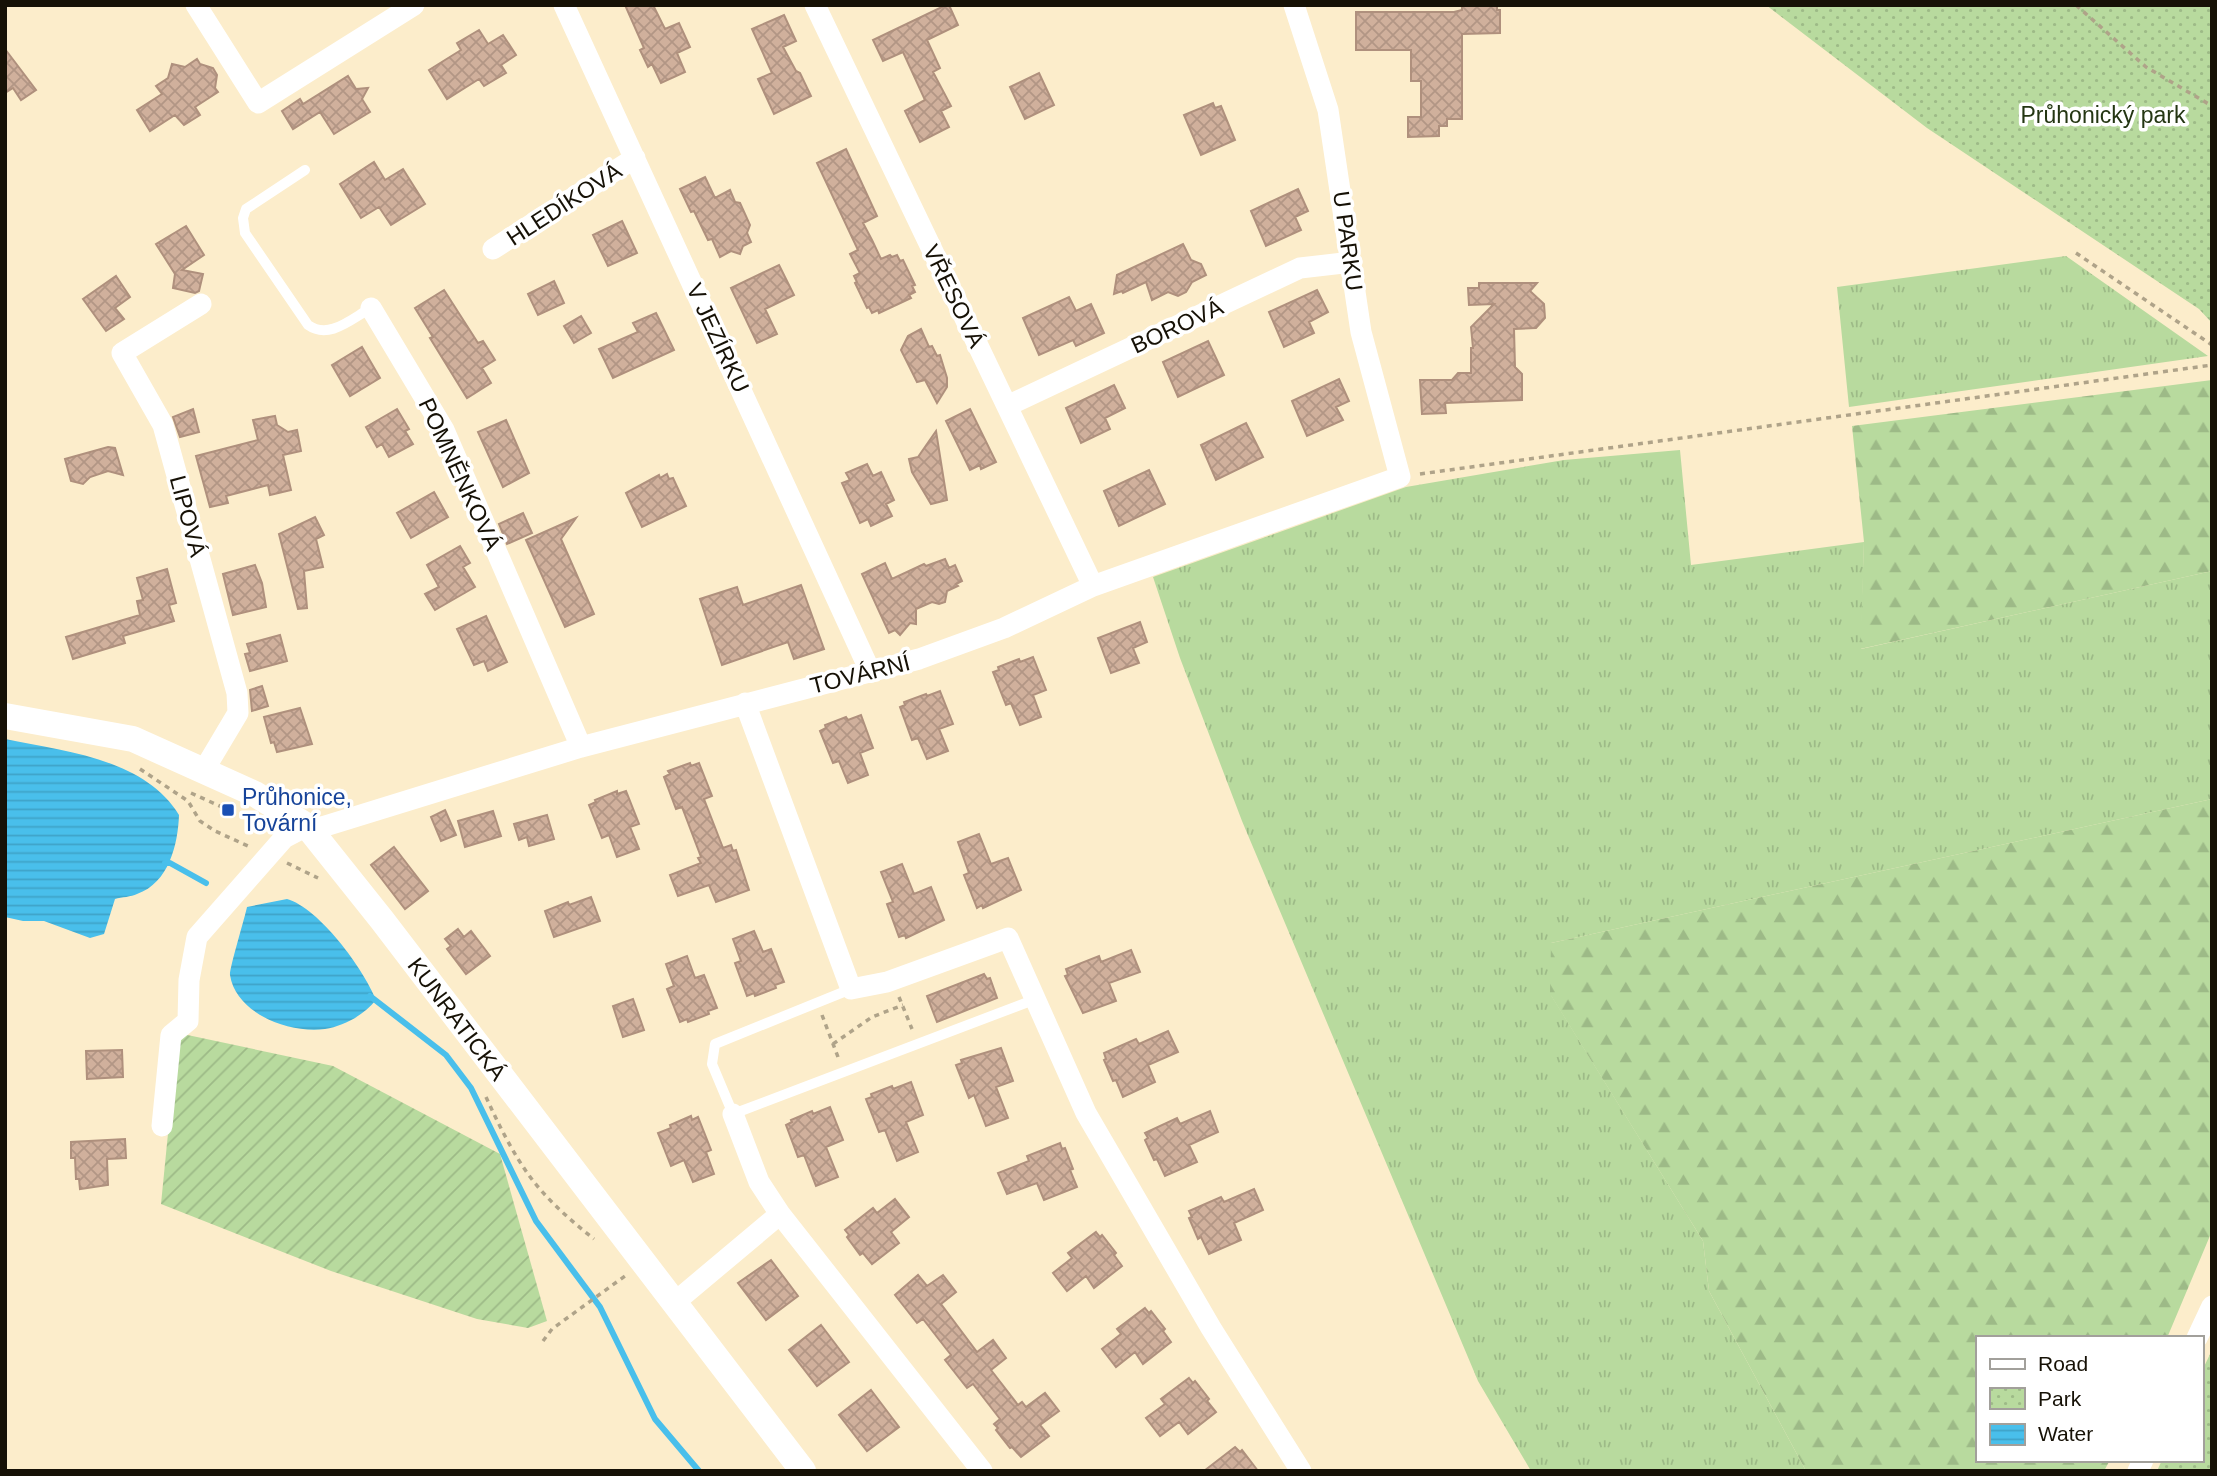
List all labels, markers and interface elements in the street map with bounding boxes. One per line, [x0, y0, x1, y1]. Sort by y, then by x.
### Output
park label: Průhonický park [2021, 102, 2186, 128]
street label: HLEDÍKOVÁ [502, 157, 627, 251]
street label: U PARKU [1328, 189, 1368, 293]
street label: VŘESOVÁ [918, 240, 990, 352]
street label: V JEZÍRKU [681, 279, 755, 397]
street label: BOROVÁ [1127, 293, 1228, 359]
street label: POMNĚNKOVÁ [413, 394, 507, 555]
street label: LIPOVÁ [165, 472, 211, 560]
street label: TOVÁRNÍ [807, 649, 913, 699]
place label: Průhonice, Tovární [242, 784, 352, 836]
marker: Průhonice, Tovární [220, 802, 236, 818]
street label: KUNRATICKÁ [403, 953, 512, 1086]
legend [1976, 1336, 2203, 1462]
text: Road [2038, 1352, 2088, 1375]
text: Park [2038, 1387, 2082, 1410]
text: Water [2038, 1422, 2093, 1445]

